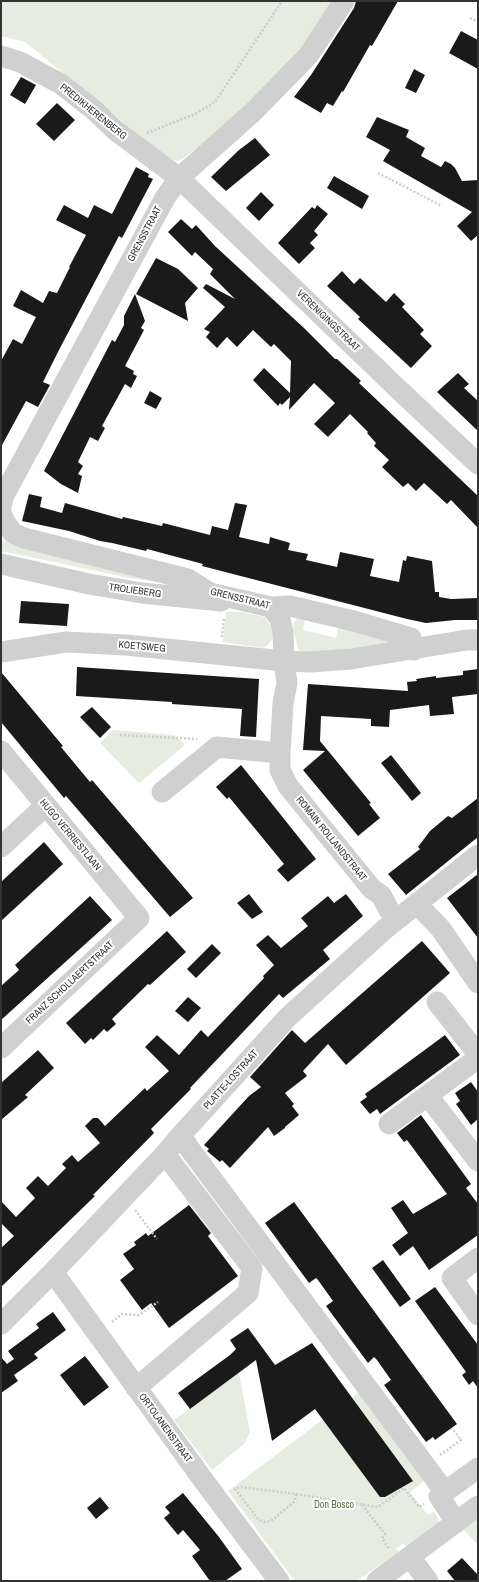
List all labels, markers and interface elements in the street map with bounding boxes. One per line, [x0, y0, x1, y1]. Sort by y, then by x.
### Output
street label: PREDIKHERENBERG [57, 81, 129, 143]
street label: GRENSSTRAAT [125, 204, 165, 264]
street label: VERENIGINGSTRAAT [294, 288, 362, 354]
street label: TROLIEBERG [108, 581, 162, 601]
street label: GRENSSTRAAT [209, 586, 271, 612]
street label: KOETSWEG [118, 639, 166, 655]
street label: ROMAIN ROLLANDSTRAAT [293, 794, 369, 884]
street label: HUGO VERRIESTLAAN [37, 797, 103, 873]
street label: FRANZ SCHOLLAERTSTRAAT [24, 939, 116, 1027]
street label: PLATTE-LOSTRAAT [201, 1048, 261, 1112]
street label: ORTOLANENSTRAAT [136, 1391, 194, 1465]
park label: Don Bosco [314, 1499, 354, 1511]

